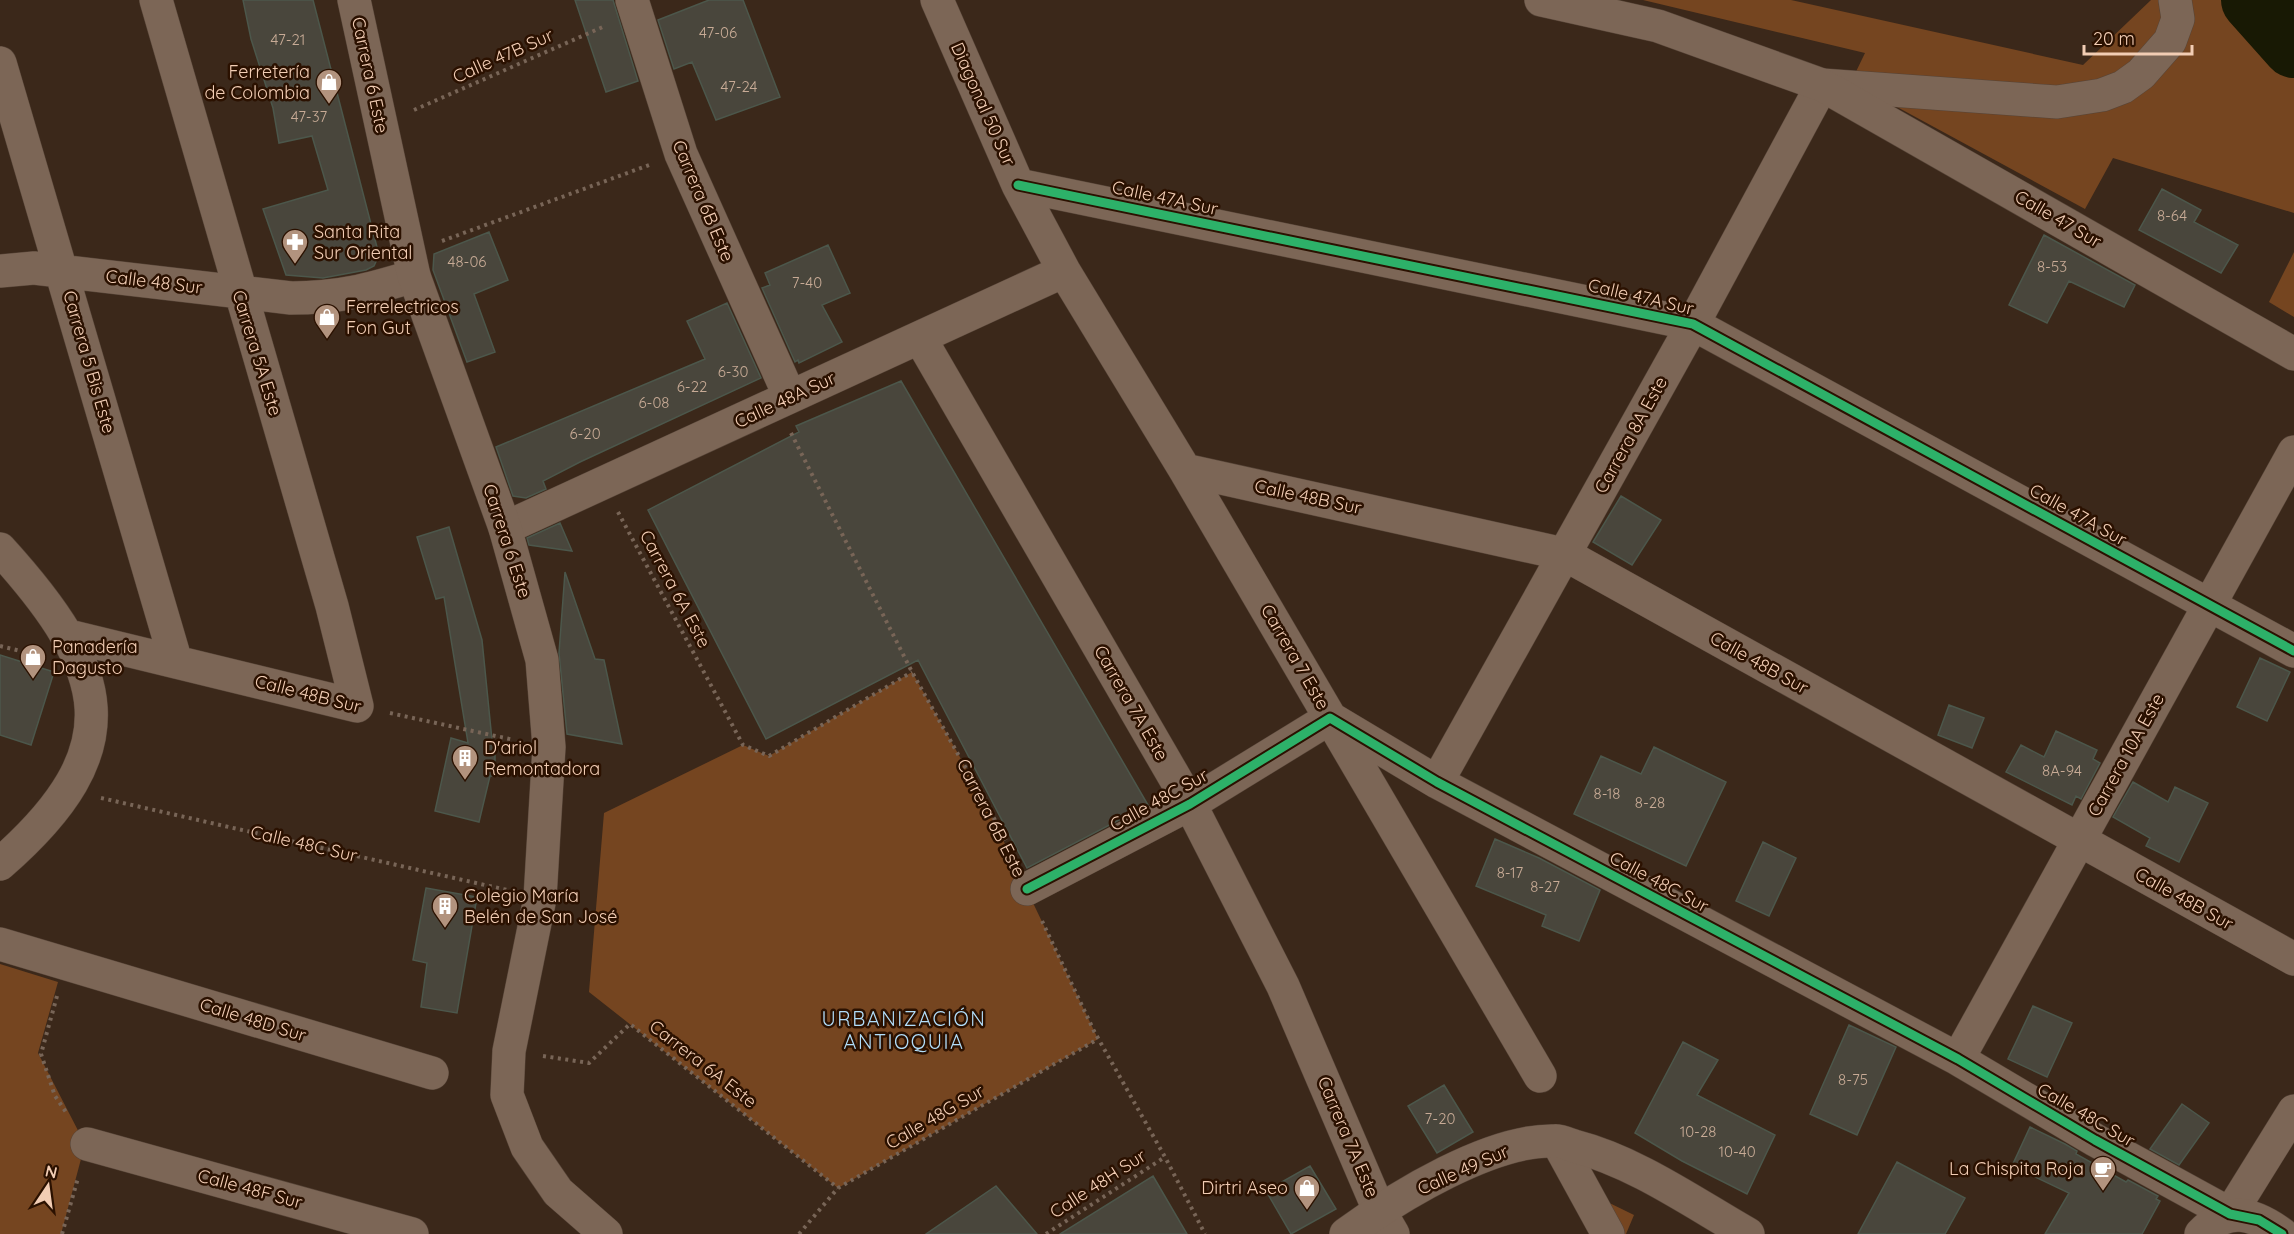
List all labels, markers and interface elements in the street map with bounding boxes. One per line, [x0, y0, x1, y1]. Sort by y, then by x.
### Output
street label: Carrera 6 Este [347, 15, 394, 135]
scale bar [2084, 18, 2192, 56]
street label: Calle 47B Sur [449, 23, 557, 88]
house number: 47-06 [699, 23, 737, 42]
text: 20 m [2093, 27, 2135, 50]
house number: 47-21 [271, 30, 305, 49]
street label: Diagonal 50 Sur [946, 39, 1021, 169]
place label: Ferretería de Colombia [204, 60, 310, 104]
shop icon: Ferretería de Colombia [314, 67, 344, 105]
house number: 47-24 [721, 77, 758, 96]
house number: 47-37 [291, 107, 328, 126]
street label: Carrera 6B Este [667, 136, 739, 265]
street label: Calle 47A Sur [1110, 175, 1220, 220]
street label: Calle 47 Sur [2011, 185, 2106, 253]
house number: 8-64 [2157, 206, 2187, 225]
place label: Santa Rita Sur Oriental [314, 220, 413, 264]
pharmacy icon: Santa Rita Sur Oriental [280, 227, 310, 265]
house number: 48-06 [448, 252, 486, 271]
house number: 8-53 [2037, 257, 2067, 276]
street label: Calle 48 Sur [104, 264, 204, 299]
house number: 7-40 [792, 273, 822, 292]
street label: Calle 47A Sur [1586, 273, 1696, 320]
street label: Carrera 5A Este [227, 287, 287, 418]
street label: Carrera 5 Bis Este [58, 288, 121, 436]
place label: Ferrelectricos Fon Gut [346, 295, 459, 339]
shop icon: Ferrelectricos Fon Gut [312, 302, 342, 340]
house number: 6-30 [718, 362, 748, 381]
street label: Calle 48A Sur [731, 366, 839, 433]
street label: Carrera 8A Este [1589, 372, 1672, 497]
house number: 6-22 [677, 377, 707, 396]
house number: 6-08 [639, 393, 669, 412]
house number: 6-20 [569, 424, 601, 443]
street label: Calle 48B Sur [1252, 474, 1364, 519]
street label: Calle 47A Sur [2025, 478, 2131, 551]
street label: Carrera 6 Este [478, 481, 537, 601]
street label: Carrera 6A Este [635, 526, 716, 652]
street label: Carrera 7 Este [1256, 600, 1335, 714]
street label: Calle 48B Sur [1706, 626, 1813, 699]
place label: Panadería Dagusto [52, 635, 138, 679]
street label: Carrera 7A Este [1089, 641, 1174, 765]
shop icon: Panadería Dagusto [18, 642, 48, 680]
street label: Calle 48B Sur [252, 669, 364, 718]
street label: Carrera 10A Este [2082, 689, 2169, 820]
place label: D'ariol Remontadora [484, 736, 600, 780]
building icon: D'ariol Remontadora [450, 743, 480, 781]
street label: Carrera 6B Este [952, 755, 1031, 881]
house number: 8A-94 [2042, 761, 2082, 780]
street label: Calle 48C Sur [1106, 763, 1212, 836]
house number: 8-18 [1594, 784, 1620, 803]
house number: 8-28 [1635, 793, 1665, 812]
street label: Calle 48C Sur [248, 820, 360, 867]
street label: Calle 48C Sur [1606, 846, 1713, 917]
street label: Calle 48B Sur [2131, 862, 2238, 935]
house number: 8-17 [1497, 863, 1524, 882]
house number: 8-27 [1530, 877, 1560, 896]
place label: Colegio María Belén de San José [464, 884, 617, 928]
building icon: Colegio María Belén de San José [430, 891, 460, 929]
street label: Calle 48D Sur [197, 992, 309, 1047]
district label: URBANIZACIÓN ANTIOQUIA [822, 1006, 986, 1054]
street label: Carrera 6A Este [645, 1015, 762, 1113]
house number: 8-75 [1838, 1070, 1868, 1089]
street label: Carrera 7A Este [1313, 1073, 1384, 1201]
street label: Calle 48C Sur [2033, 1077, 2139, 1152]
street label: Calle 48G Sur [881, 1079, 988, 1154]
house number: 7-20 [1425, 1109, 1455, 1128]
house number: 10-28 [1680, 1122, 1716, 1141]
street label: Calle 49 Sur [1414, 1139, 1512, 1200]
house number: 10-40 [1718, 1142, 1756, 1161]
street label: Calle 48H Sur [1045, 1144, 1150, 1223]
cafe icon: La Chispita Roja [2088, 1154, 2118, 1192]
north arrow [18, 1156, 78, 1216]
place label: La Chispita Roja [1949, 1157, 2084, 1180]
text: N [43, 1160, 59, 1182]
street label: Calle 48F Sur [195, 1164, 305, 1214]
shop icon: Dirtri Aseo [1292, 1173, 1322, 1211]
place label: Dirtri Aseo [1201, 1176, 1288, 1199]

